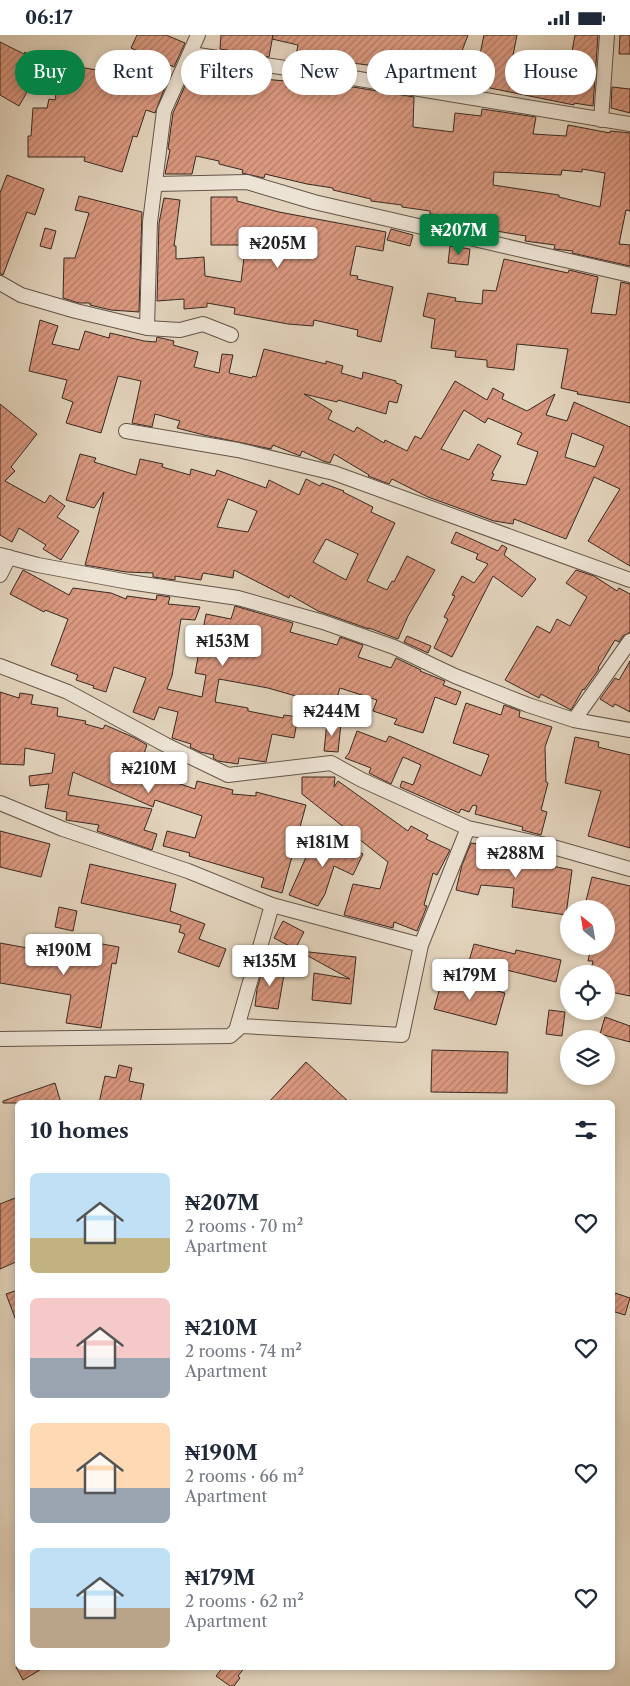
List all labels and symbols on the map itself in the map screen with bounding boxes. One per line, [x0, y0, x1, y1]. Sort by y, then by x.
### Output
pin: ₦207M [424, 213, 494, 256]
pin: ₦205M [243, 227, 313, 269]
pin: ₦153M [188, 625, 258, 667]
pin: ₦244M [297, 695, 367, 737]
pin: ₦210M [114, 751, 184, 794]
pin: ₦181M [288, 825, 358, 868]
pin: ₦288M [481, 837, 551, 879]
north arrow [560, 900, 615, 955]
pin: ₦190M [29, 933, 99, 976]
pin: ₦135M [235, 945, 305, 987]
pin: ₦179M [435, 959, 505, 1001]

